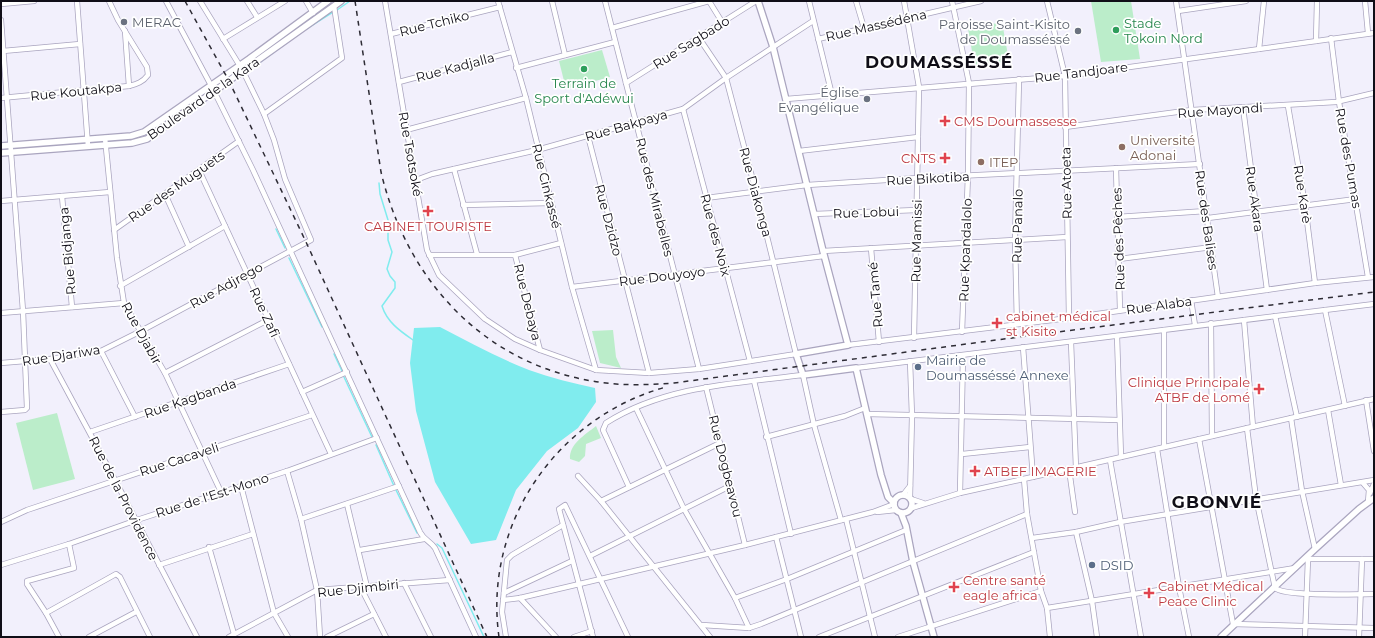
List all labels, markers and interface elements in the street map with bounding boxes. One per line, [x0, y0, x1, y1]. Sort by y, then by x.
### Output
street label: Rue Massédéna [824, 6, 928, 44]
street label: Rue Tchiko [397, 7, 471, 39]
street label: Rue Sagbado [650, 12, 732, 72]
place label: MERAC [132, 14, 181, 30]
place label: Stade Tokoin Nord [1124, 15, 1203, 46]
place label: Paroisse Saint-Kisito de Doumasséssé [939, 16, 1070, 47]
marker: MERAC [119, 17, 129, 27]
marker: Stade Tokoin Nord [1111, 25, 1121, 35]
marker: Paroisse Saint-Kisito de Doumasséssé [1073, 26, 1083, 36]
street label: Rue Kadjalla [414, 49, 496, 85]
district label: DOUMASSÉSSÉ [865, 52, 1013, 72]
street label: Boulevard de la Kara [144, 53, 262, 143]
street label: Rue Tandjoare [1033, 58, 1129, 86]
marker: Terrain de Sport d'Adéwui [579, 64, 589, 74]
place label: Terrain de Sport d'Adéwui [534, 75, 634, 106]
street label: Rue Koutakpa [29, 78, 123, 104]
place label: Église Evangélique [778, 84, 859, 115]
marker: Église Evangélique [862, 94, 872, 104]
street label: Rue Mayondi [1177, 99, 1263, 121]
street label: Rue Bakpaya [583, 106, 669, 144]
street label: Rue des Pumas [1332, 107, 1366, 209]
street label: Rue Tsotsoké [396, 110, 426, 198]
place label: CMS Doumassesse [954, 113, 1077, 129]
marker: CMS Doumassesse [939, 115, 951, 127]
place label: Université Adonai [1130, 132, 1195, 163]
street label: Rue des Mirabelles [632, 136, 678, 258]
street label: Rue Cinkassé [529, 142, 565, 230]
marker: Université Adonai [1117, 142, 1127, 152]
street label: Rue Diakonga [736, 145, 776, 239]
street label: Rue des Muguets [125, 147, 227, 225]
street label: Rue Atoeta [1057, 147, 1075, 219]
place label: CNTS [901, 150, 936, 166]
marker: CNTS [939, 152, 951, 164]
place label: ITEP [989, 154, 1018, 170]
marker: ITEP [976, 157, 986, 167]
street label: Rue Karè [1290, 164, 1316, 225]
street label: Rue Akara [1242, 165, 1268, 233]
street label: Rue Bikotiba [886, 168, 970, 188]
street label: Rue des Balises [1192, 169, 1222, 271]
street label: Rue Dzidzo [592, 182, 626, 258]
street label: Rue des Pêches [1108, 187, 1128, 291]
street label: Rue Panalo [1008, 189, 1026, 263]
street label: Rue des Noix [697, 192, 735, 278]
street label: Rue Kpandalolo [955, 198, 975, 302]
street label: Rue Mamissi [907, 199, 925, 283]
street label: Rue Lobui [833, 203, 899, 221]
marker: CABINET TOURISTE [422, 205, 434, 217]
street label: Rue Bidjanga [55, 206, 79, 296]
place label: CABINET TOURISTE [364, 218, 492, 234]
street label: Rue Adjrego [187, 258, 265, 312]
street label: Rue Tamé [864, 261, 886, 328]
street label: Rue Debaya [511, 262, 545, 342]
street label: Rue Douyoyo [618, 263, 706, 289]
street label: Rue Zafi [246, 284, 284, 340]
street label: Rue Alaba [1125, 292, 1193, 318]
street label: Rue Djabir [118, 299, 166, 367]
place label: cabinet médical st Kisito [1006, 308, 1111, 339]
marker: cabinet médical st Kisito [991, 317, 1003, 329]
street label: Rue Djariwa [21, 341, 101, 369]
place label: Mairie de Doumasséssé Annexe [926, 352, 1069, 383]
marker: Mairie de Doumasséssé Annexe [913, 362, 923, 372]
place label: Clinique Principale ATBF de Lomé [1128, 374, 1250, 405]
street label: Rue Kagbanda [142, 375, 238, 421]
marker: Clinique Principale ATBF de Lomé [1253, 383, 1265, 395]
street label: Rue Dogbeavou [706, 413, 746, 519]
street label: Rue de la Providence [86, 433, 162, 563]
street label: Rue Cacaveli [137, 439, 221, 479]
place label: ATBEF IMAGERIE [984, 463, 1097, 479]
marker: ATBEF IMAGERIE [969, 465, 981, 477]
street label: Rue de l'Est-Mono [153, 469, 271, 521]
district label: GBONVIÉ [1172, 492, 1262, 512]
place label: DSID [1100, 557, 1134, 573]
marker: DSID [1087, 560, 1097, 570]
place label: Centre santé eagle africa [963, 572, 1046, 603]
street label: Rue Djimbiri [316, 576, 400, 600]
place label: Cabinet Médical Peace Clinic [1158, 578, 1264, 609]
marker: Centre santé eagle africa [948, 581, 960, 593]
marker: Cabinet Médical Peace Clinic [1143, 587, 1155, 599]

